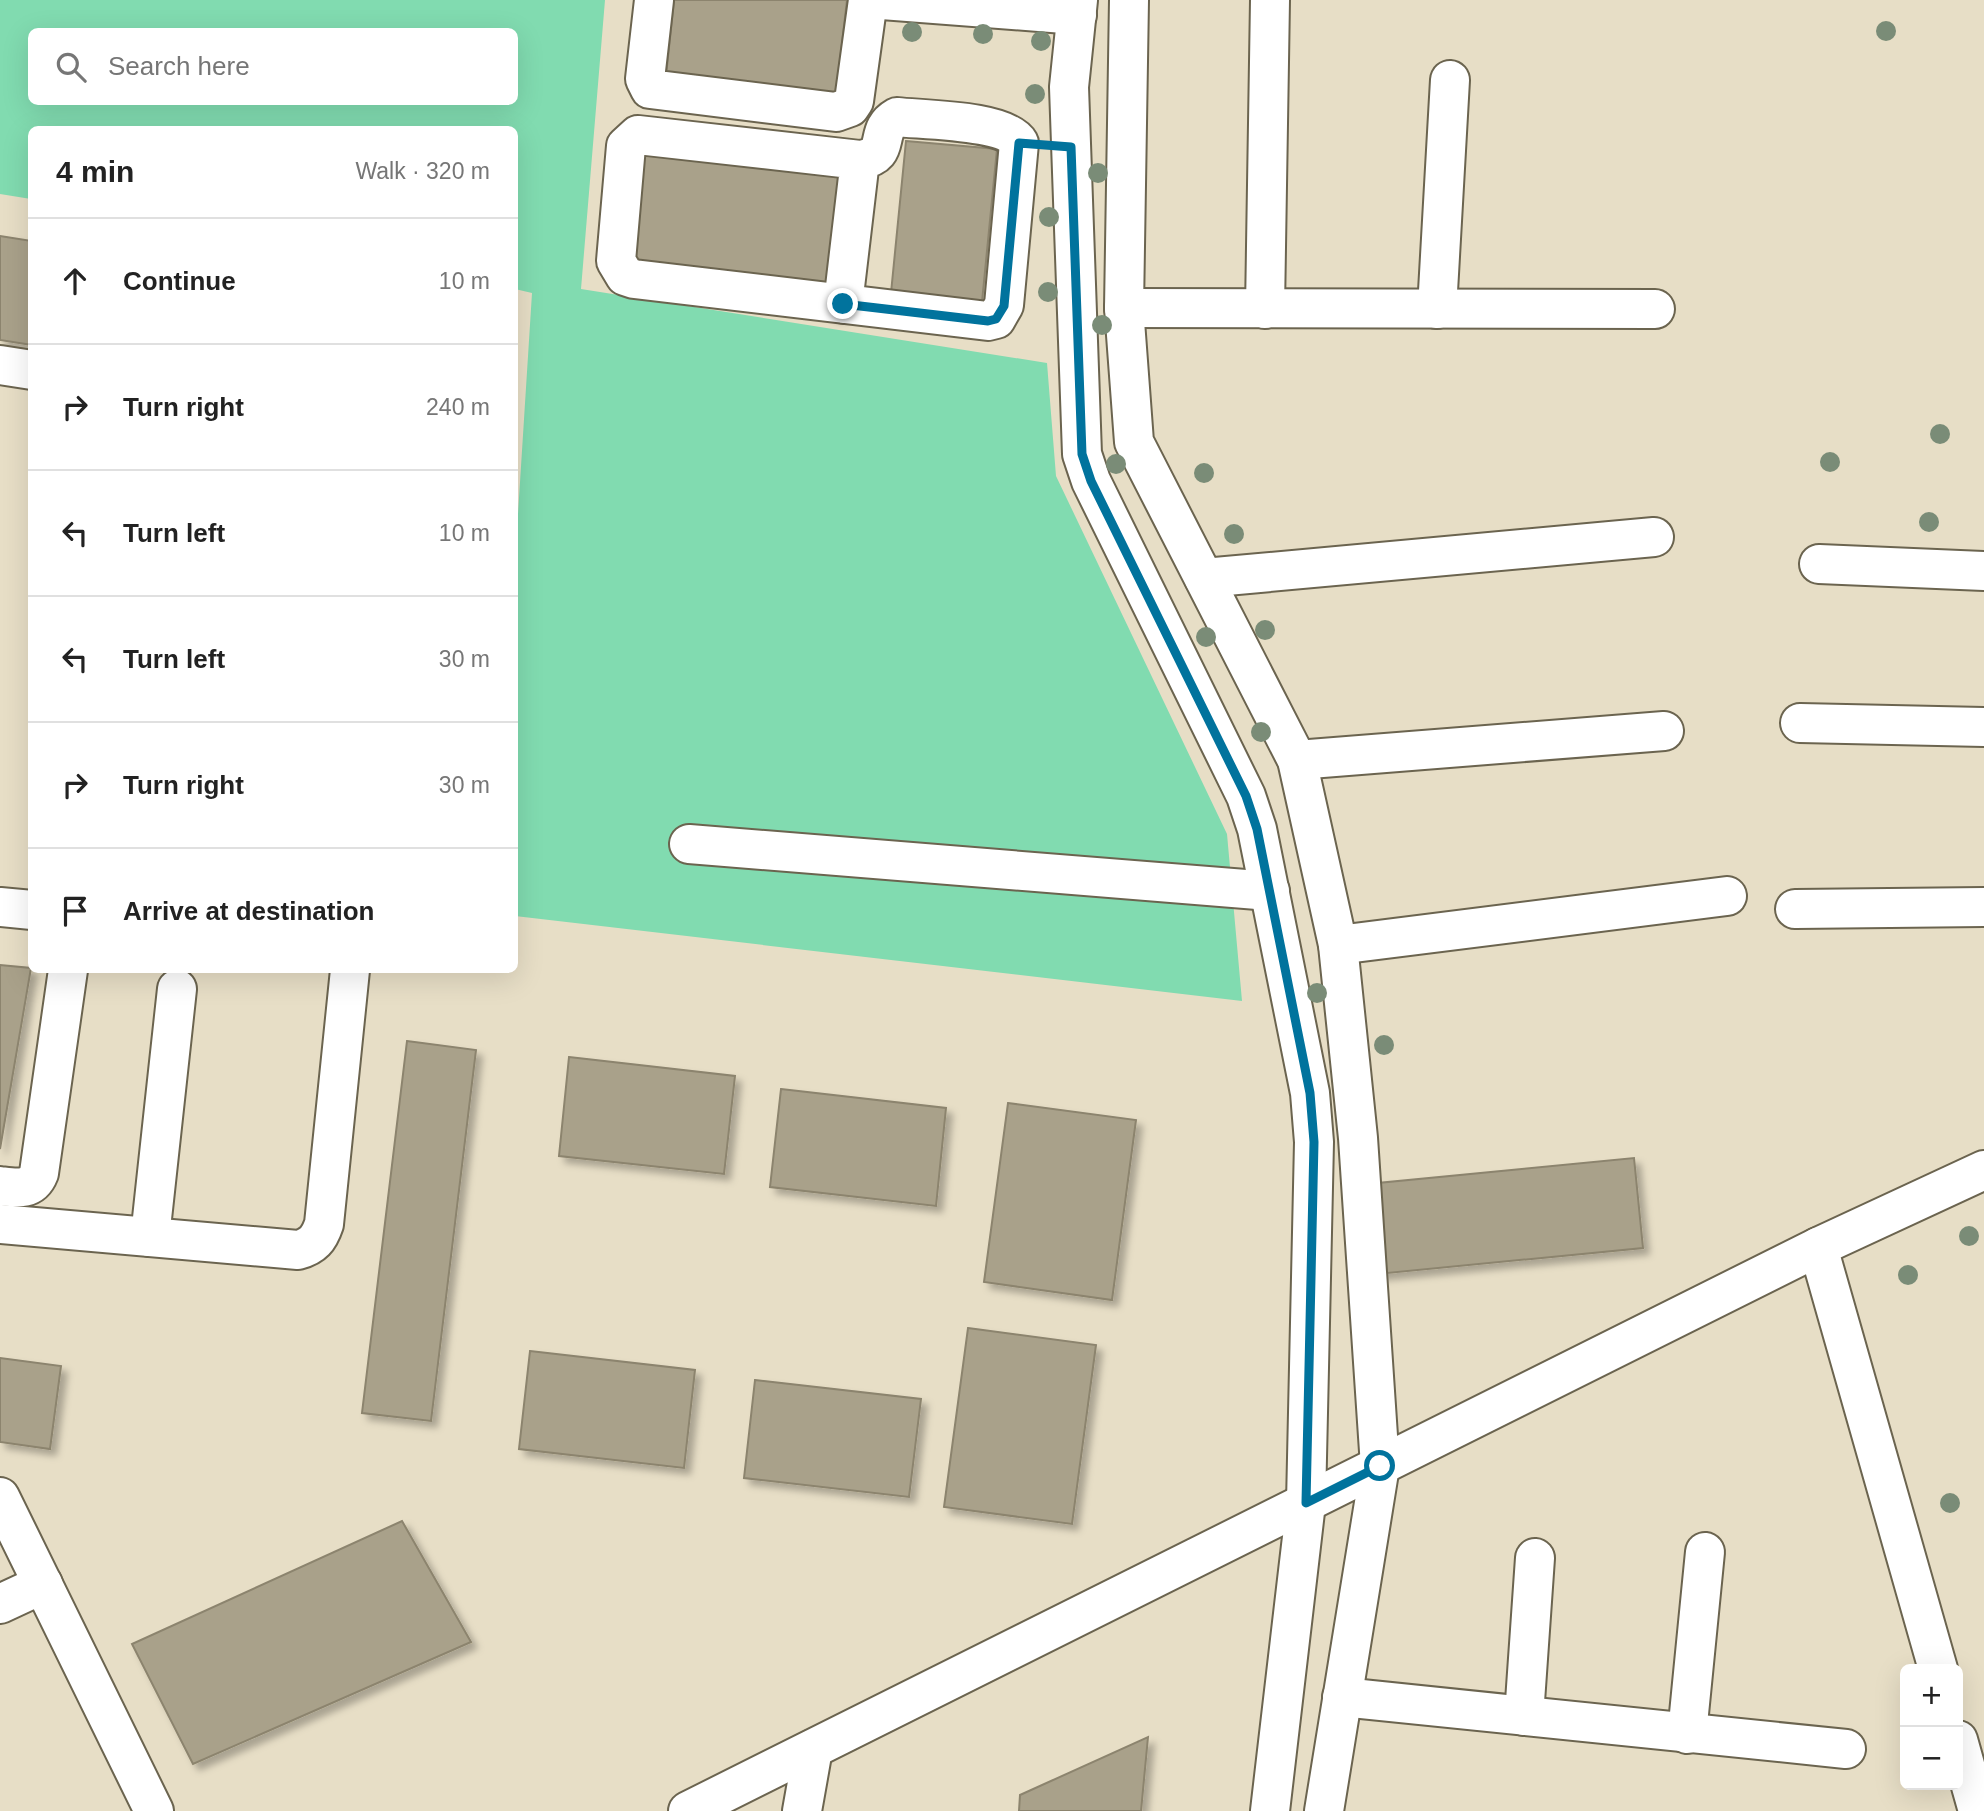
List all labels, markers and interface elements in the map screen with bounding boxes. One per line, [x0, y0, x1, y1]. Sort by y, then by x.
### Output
search box [28, 28, 518, 105]
icon: search [52, 48, 90, 86]
text: Search here [108, 51, 250, 81]
text: 4 min [56, 155, 134, 188]
text: Walk · 320 m [355, 158, 490, 184]
icon: ahead [56, 262, 94, 300]
text: Continue [123, 266, 236, 296]
text: 10 m [439, 268, 490, 294]
route end [827, 288, 858, 319]
icon: right [56, 388, 94, 426]
text: Turn right [123, 392, 244, 422]
text: 240 m [426, 394, 490, 420]
icon: left [56, 514, 94, 552]
text: Turn left [123, 518, 225, 548]
text: 10 m [439, 520, 490, 546]
icon: left [56, 640, 94, 678]
text: Turn left [123, 644, 225, 674]
text: 30 m [439, 646, 490, 672]
icon: right [56, 766, 94, 804]
text: Turn right [123, 770, 244, 800]
text: 30 m [439, 772, 490, 798]
icon: arrive [56, 892, 94, 930]
text: Arrive at destination [123, 896, 374, 926]
route start [1364, 1450, 1395, 1481]
map controls [1900, 1664, 1963, 1790]
button: + [1900, 1664, 1963, 1727]
button: − [1900, 1727, 1963, 1790]

